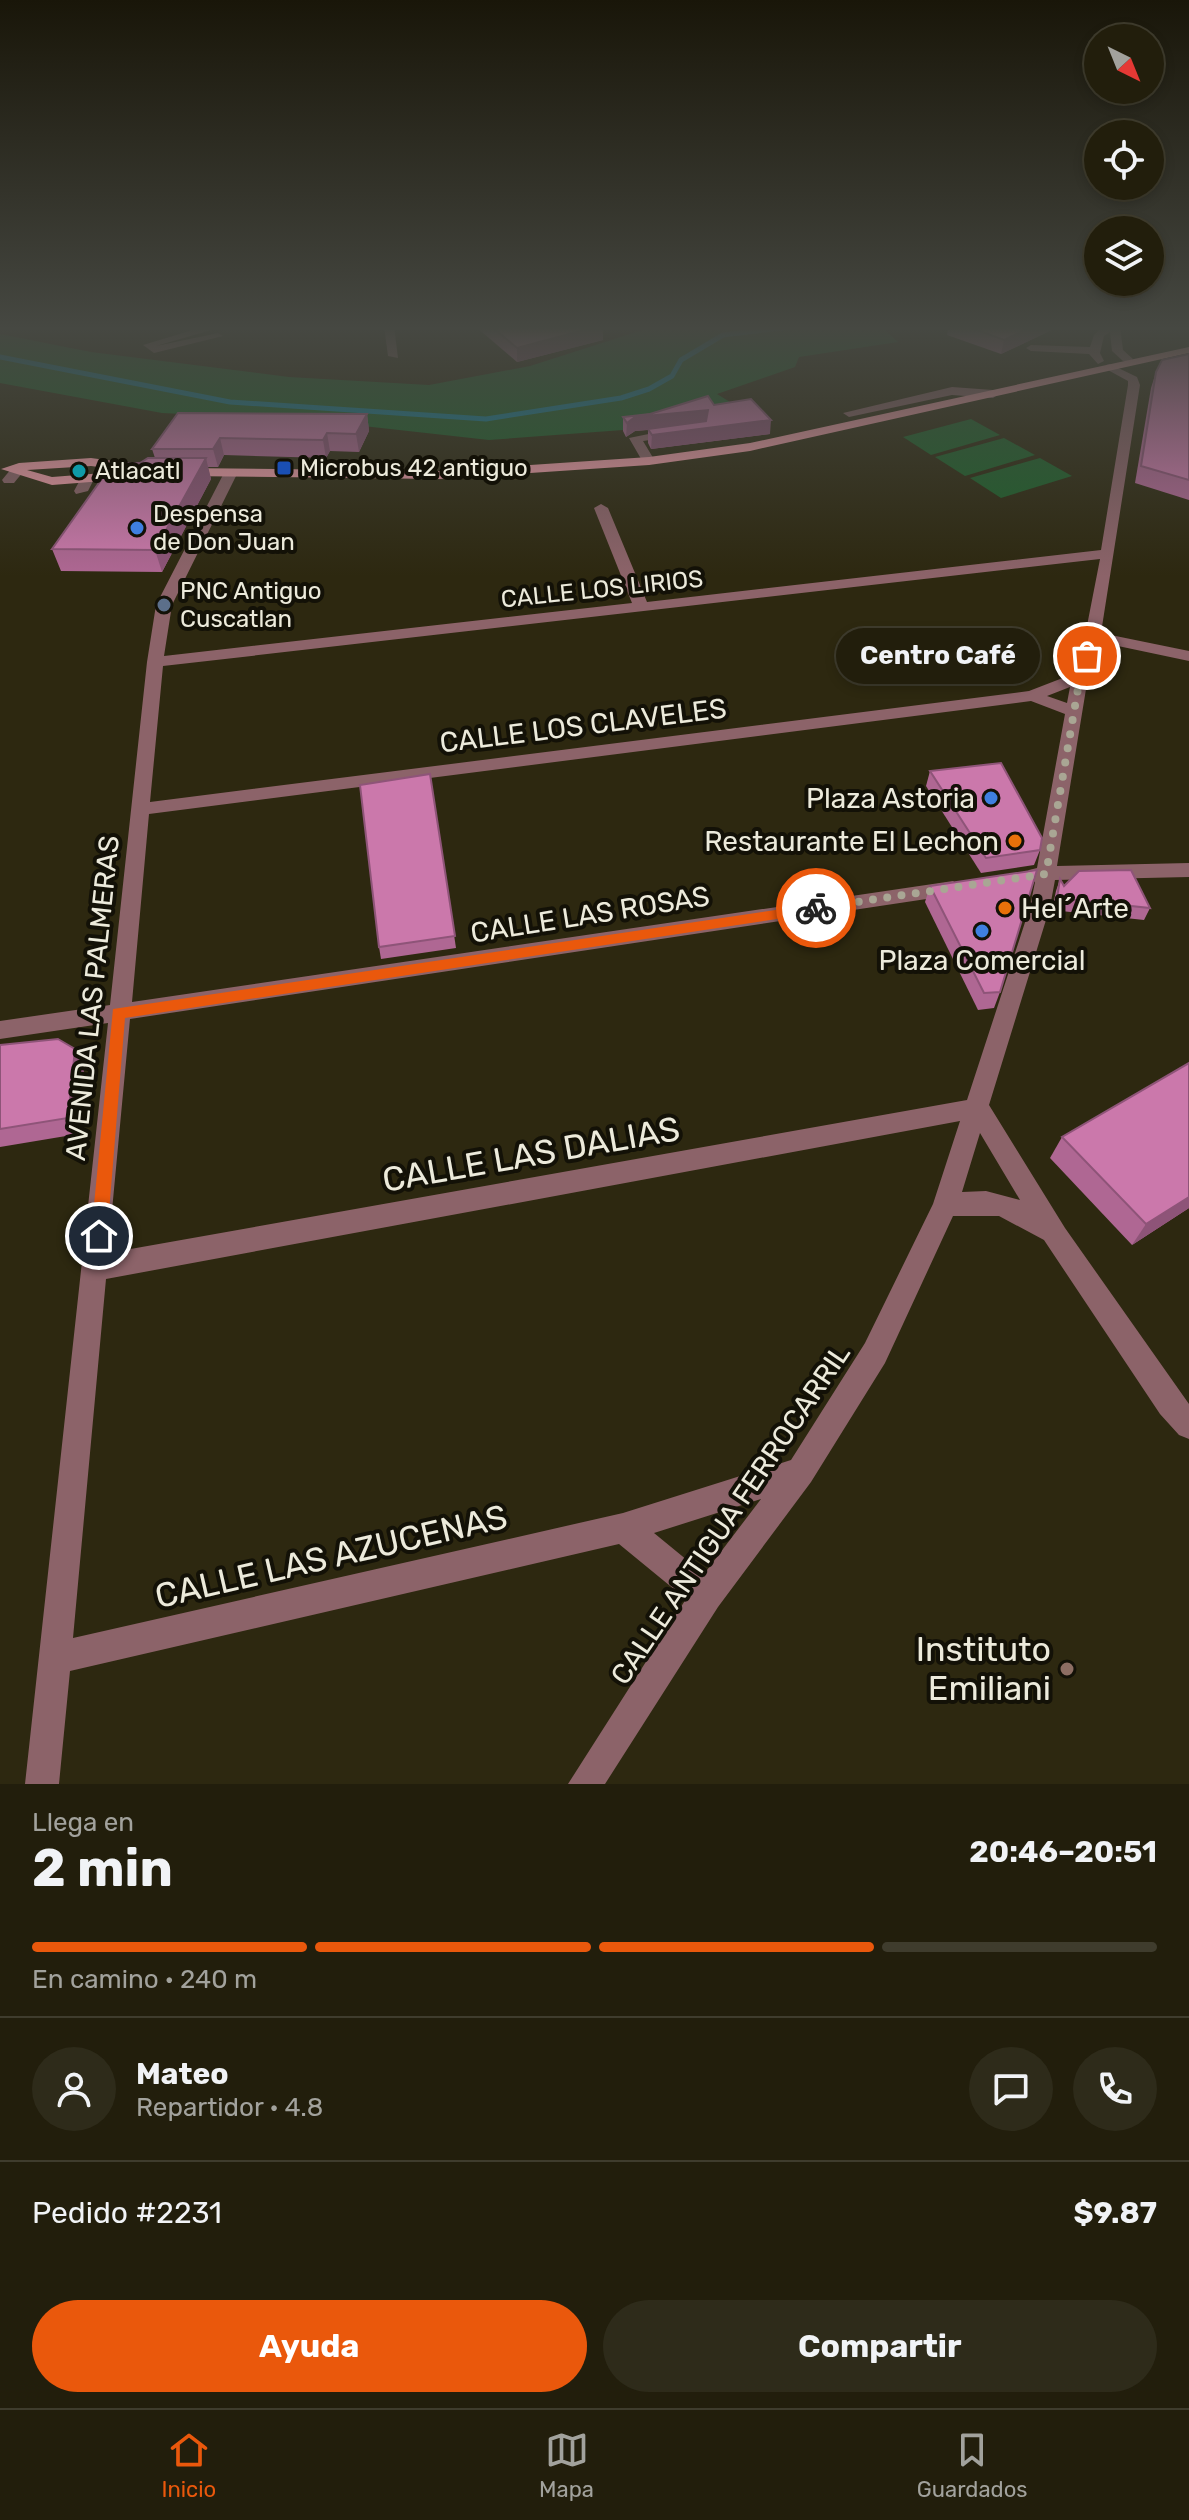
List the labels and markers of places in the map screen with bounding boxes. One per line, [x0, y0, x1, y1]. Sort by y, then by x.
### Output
place label: Microbus 42 antiguo [300, 454, 528, 482]
place label: Atlacatl [95, 457, 181, 485]
marker: Microbus 42 antiguo [275, 459, 293, 477]
marker: Atlacatl [70, 462, 88, 480]
place label: Despensa de Don Juan [153, 500, 295, 556]
marker: Despensa de Don Juan [128, 519, 146, 537]
place label: PNC Antiguo Cuscatlan [180, 577, 322, 633]
marker: PNC Antiguo Cuscatlan [155, 596, 173, 614]
pin [1053, 622, 1121, 690]
callout: Centro Café [835, 628, 1039, 684]
place label: Plaza Astoria [806, 782, 975, 815]
marker: Plaza Astoria [982, 789, 1000, 807]
place label: Restaurante El Lechon [704, 825, 999, 858]
marker: Restaurante El Lechon [1006, 832, 1024, 850]
place label: Hel´Arte [1021, 892, 1129, 925]
marker: Hel´Arte [996, 899, 1014, 917]
marker: Plaza Comercial [973, 922, 991, 940]
place label: Plaza Comercial [879, 944, 1085, 977]
pin [65, 1202, 133, 1270]
place label: Instituto Emiliani [916, 1629, 1051, 1709]
marker: Instituto Emiliani [1058, 1660, 1076, 1678]

